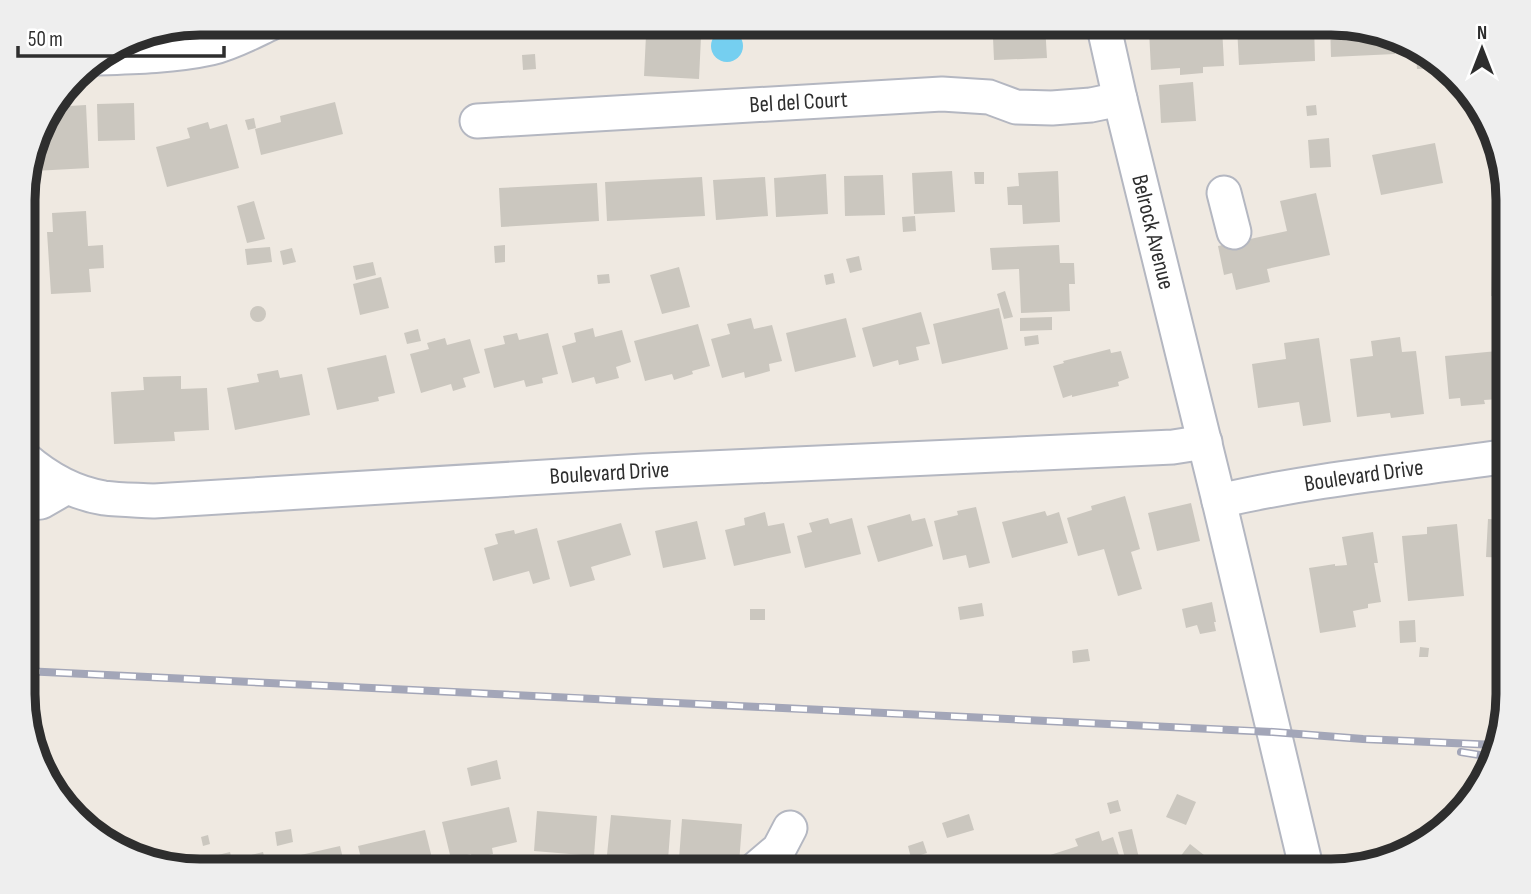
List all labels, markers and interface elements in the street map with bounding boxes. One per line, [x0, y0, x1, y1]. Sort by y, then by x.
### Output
scale bar [18, 14, 224, 58]
north arrow [1447, 14, 1517, 84]
text: N [1477, 22, 1487, 45]
text: 50 m [28, 27, 63, 52]
street label: Bel del Court [749, 86, 848, 119]
street label: Belrock Avenue [1125, 172, 1180, 293]
street label: Boulevard Drive [1302, 454, 1425, 498]
street label: Boulevard Drive [549, 456, 670, 491]

